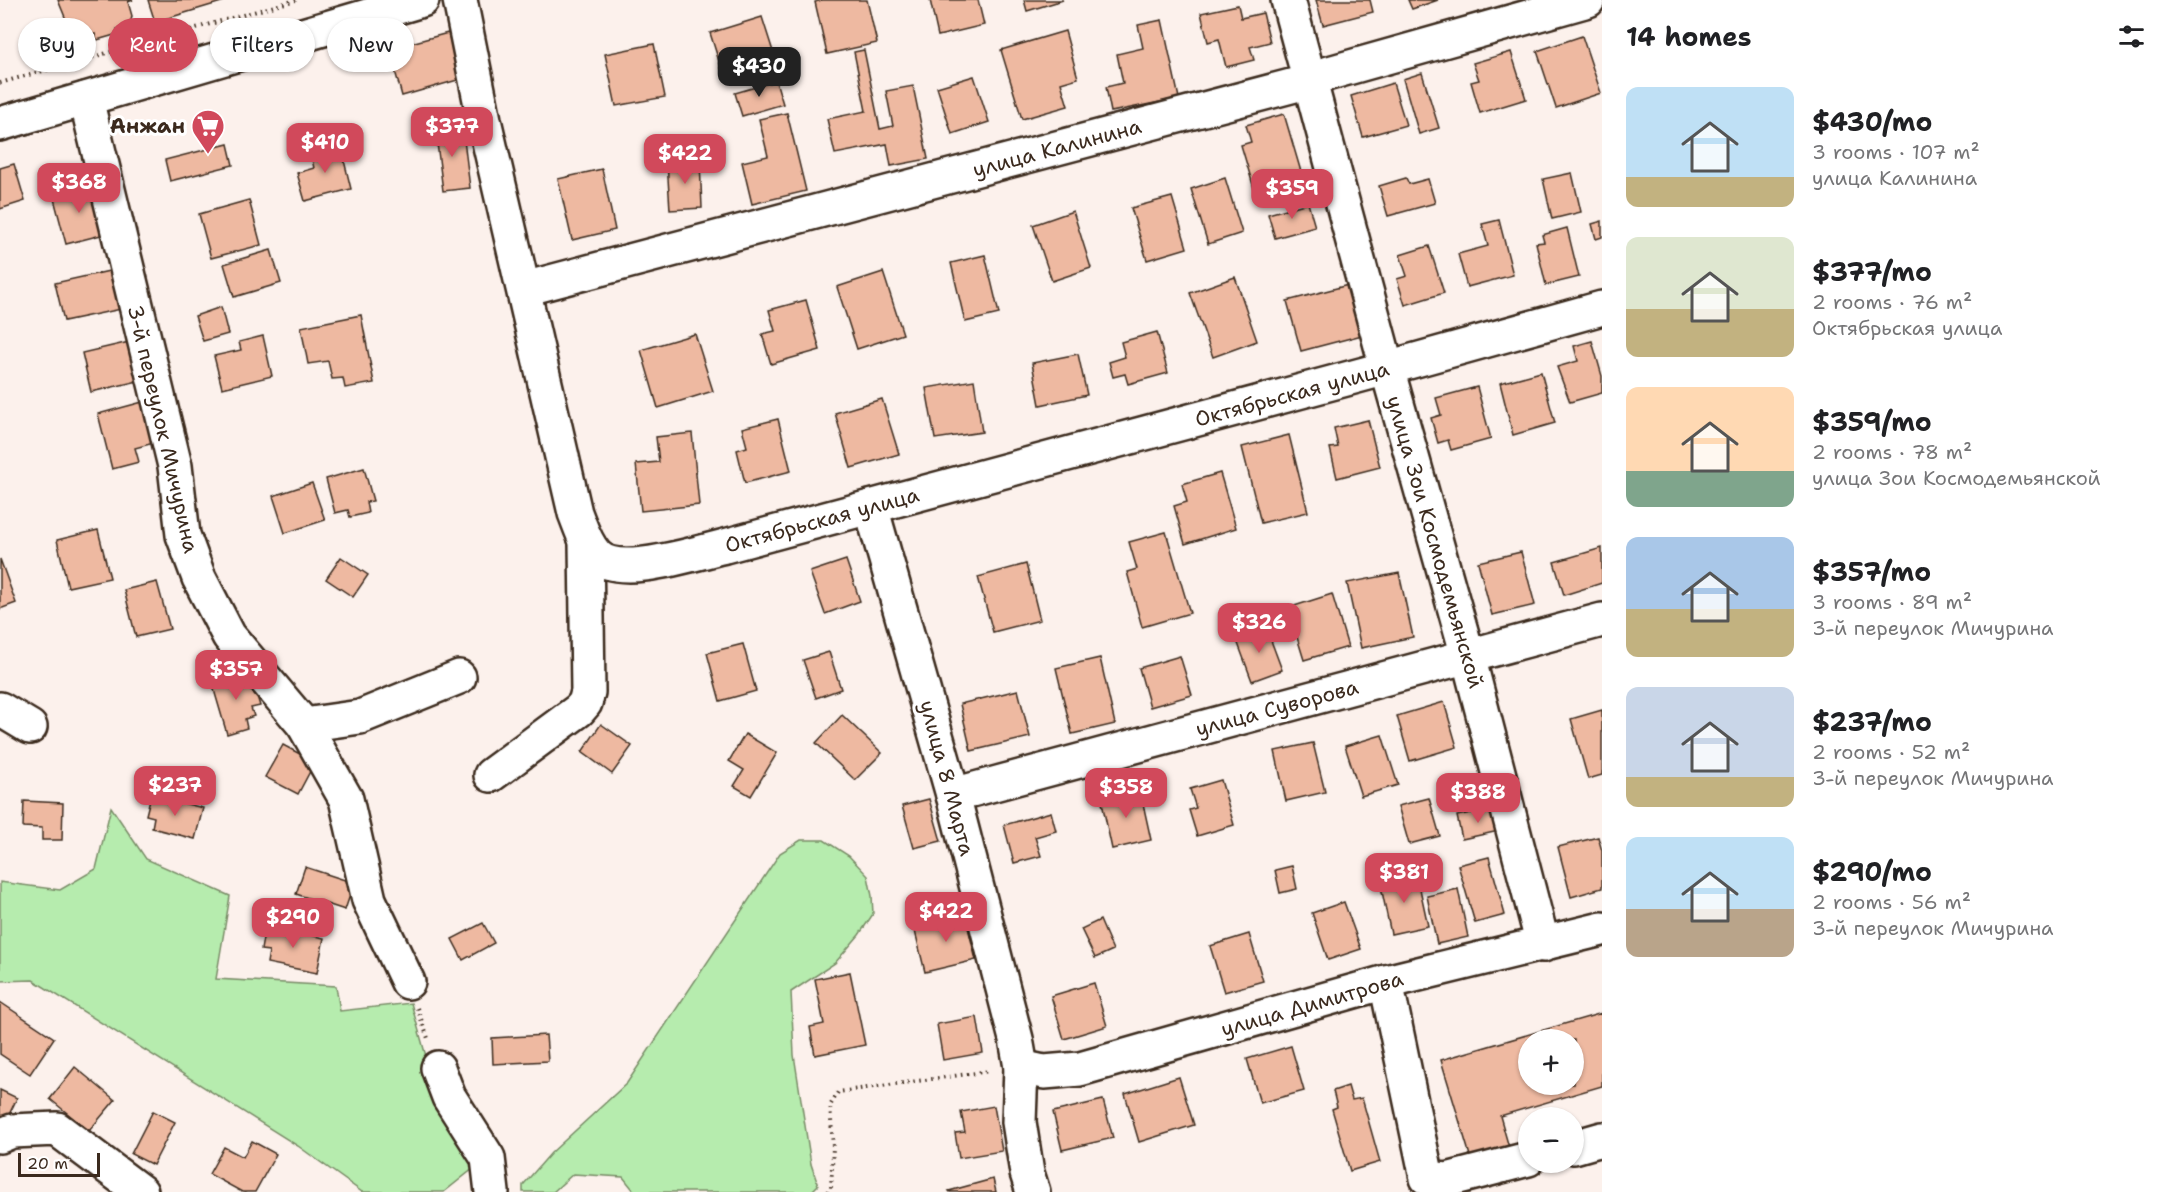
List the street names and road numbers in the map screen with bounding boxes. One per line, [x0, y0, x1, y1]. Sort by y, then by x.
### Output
street label: улица Калинина [970, 112, 1144, 184]
street label: 3-й переулок Мичурина [121, 302, 205, 556]
street label: Октябрьская улица [1192, 355, 1392, 433]
street label: улица Зои Космодемьянской [1380, 392, 1490, 692]
street label: Октябрьская улица [722, 481, 922, 559]
street label: улица Суворова [1192, 673, 1362, 743]
street label: улица 8 Марта [913, 697, 981, 859]
street label: улица Димитрова [1218, 965, 1406, 1043]

